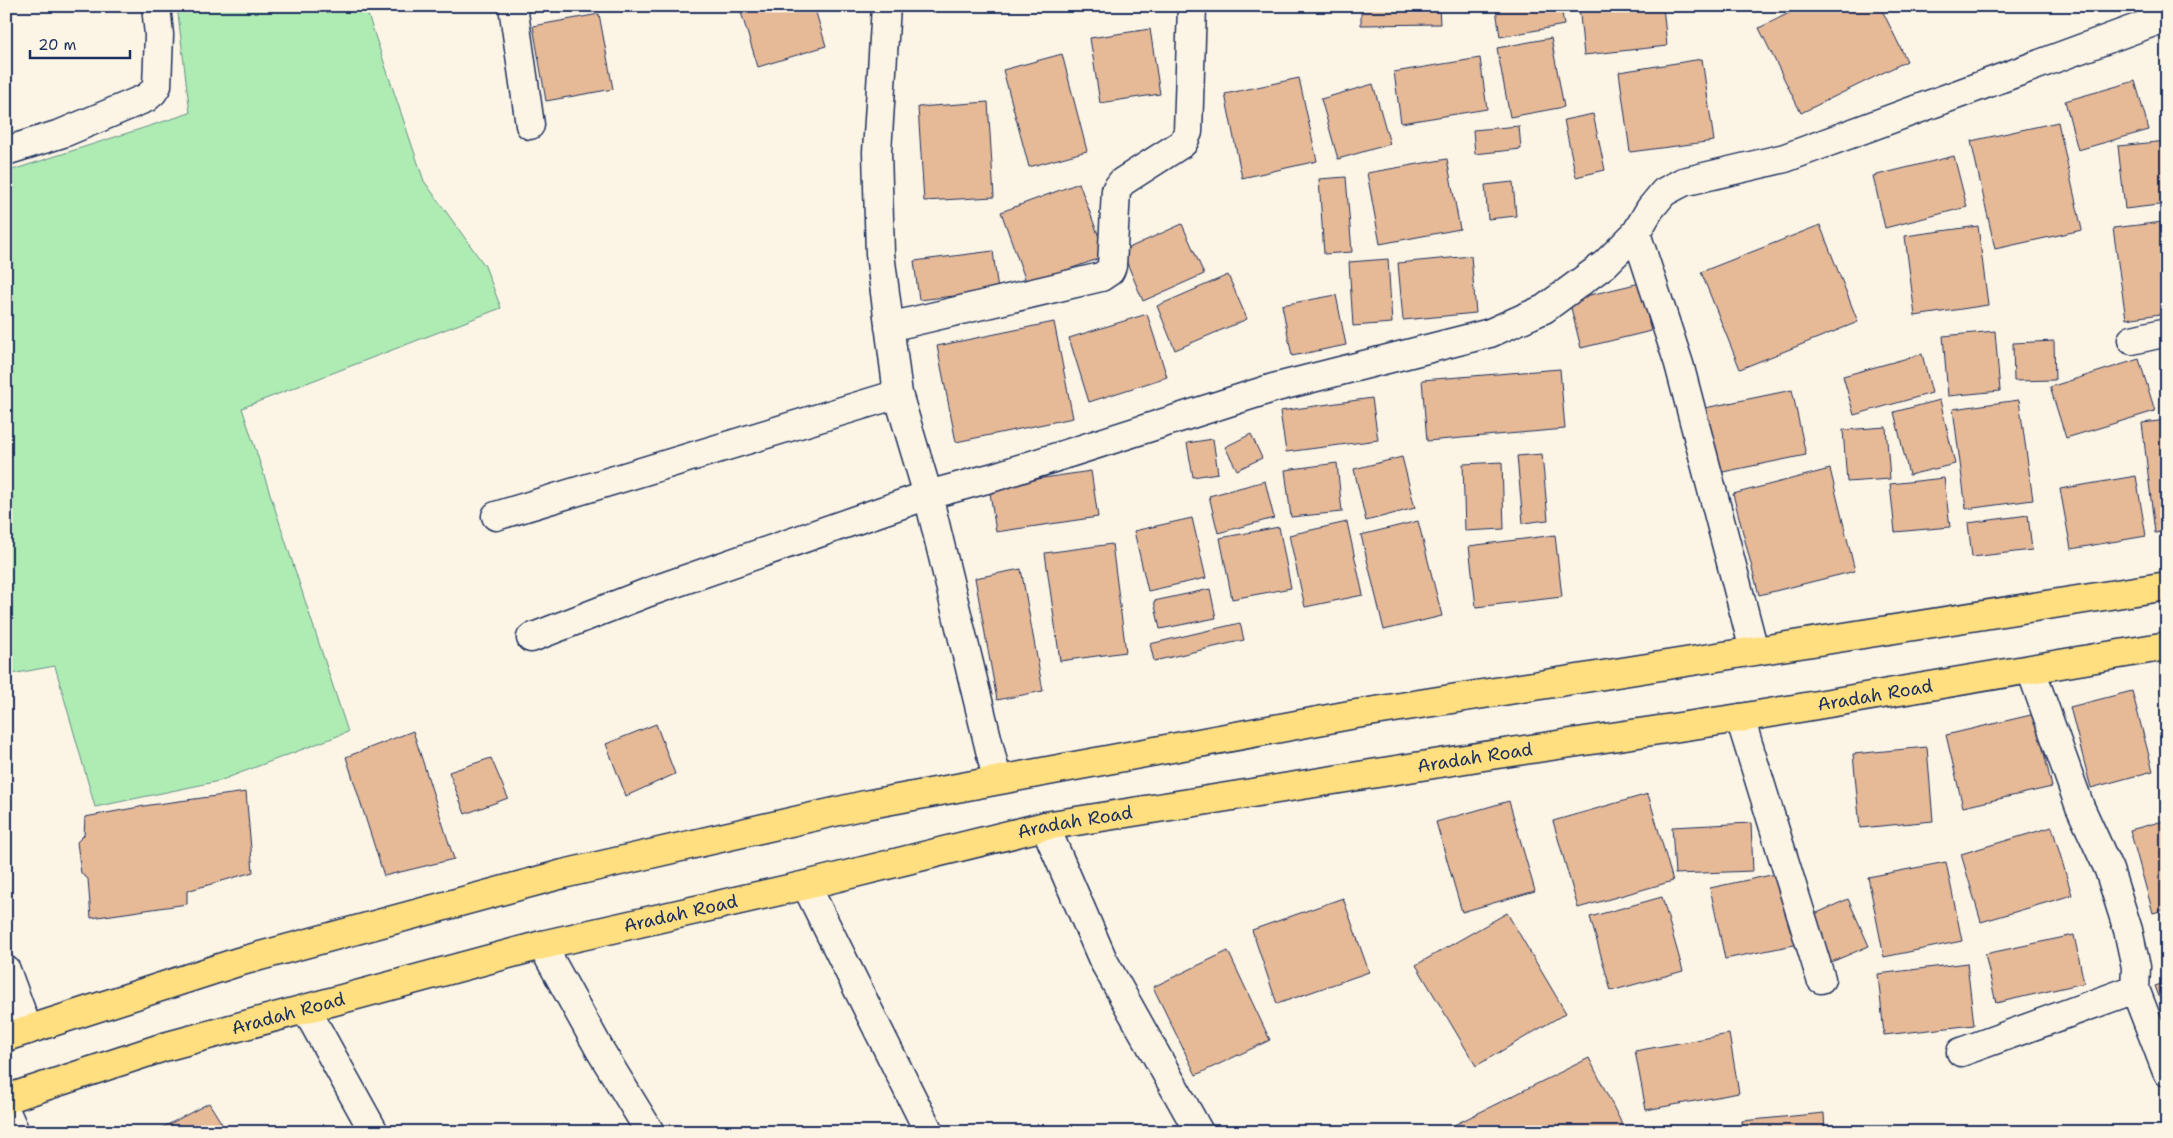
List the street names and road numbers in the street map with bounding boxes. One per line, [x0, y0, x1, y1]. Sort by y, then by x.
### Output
street label: Aradah Road [1816, 674, 1934, 717]
street label: Aradah Road [1415, 737, 1534, 778]
street label: Aradah Road [1015, 800, 1134, 844]
street label: Aradah Road [621, 889, 740, 938]
street label: Aradah Road [229, 987, 348, 1040]

